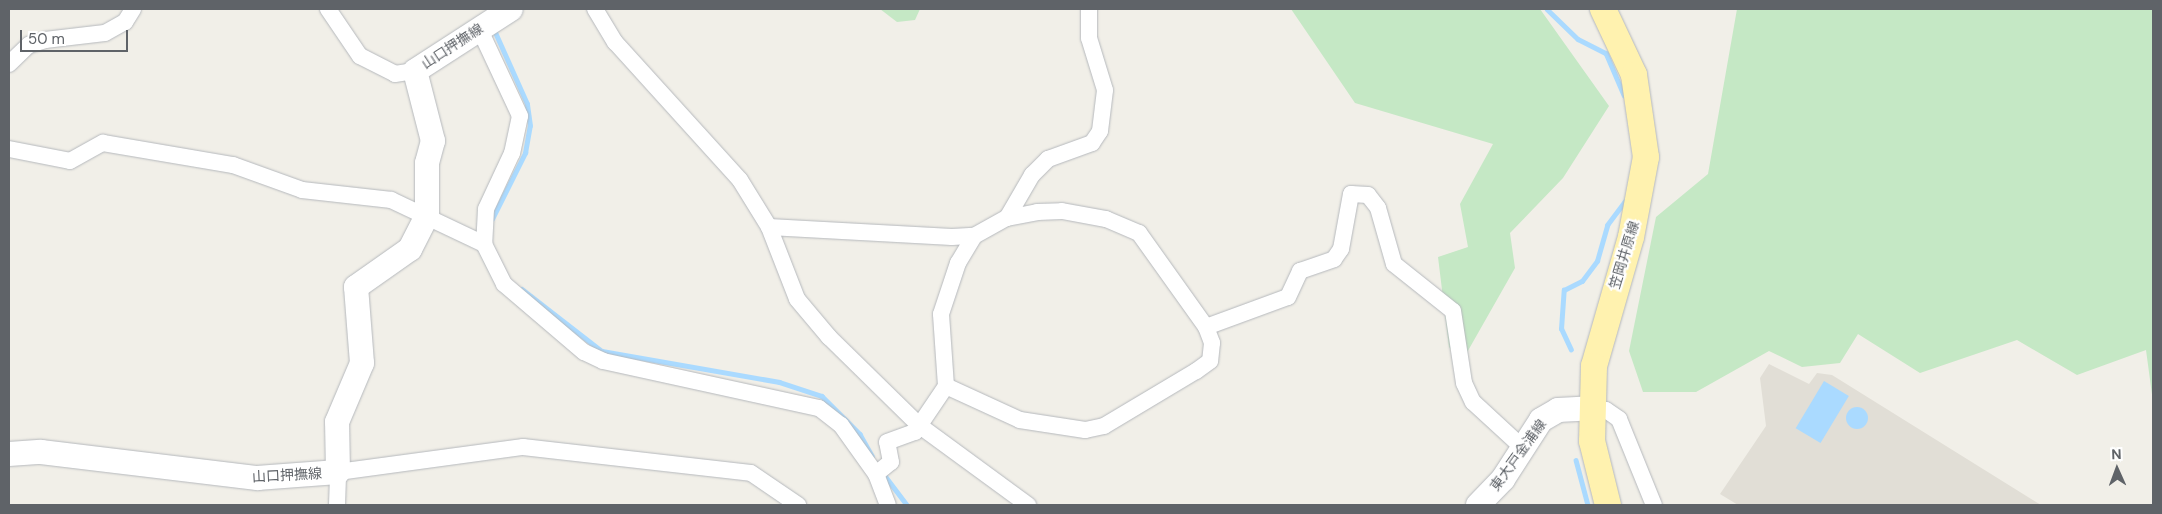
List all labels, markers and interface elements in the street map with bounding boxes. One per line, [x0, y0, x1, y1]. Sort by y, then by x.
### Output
scale bar [22, 20, 130, 52]
street label: 山口押撫線 [418, 20, 486, 72]
text: 50 m [28, 29, 65, 49]
street label: 笠岡井原線 [1606, 219, 1642, 291]
street label: 東大戸金浦線 [1487, 416, 1549, 494]
north arrow [2092, 444, 2142, 494]
text: N [2111, 445, 2122, 463]
street label: 山口押撫線 [252, 465, 322, 485]

